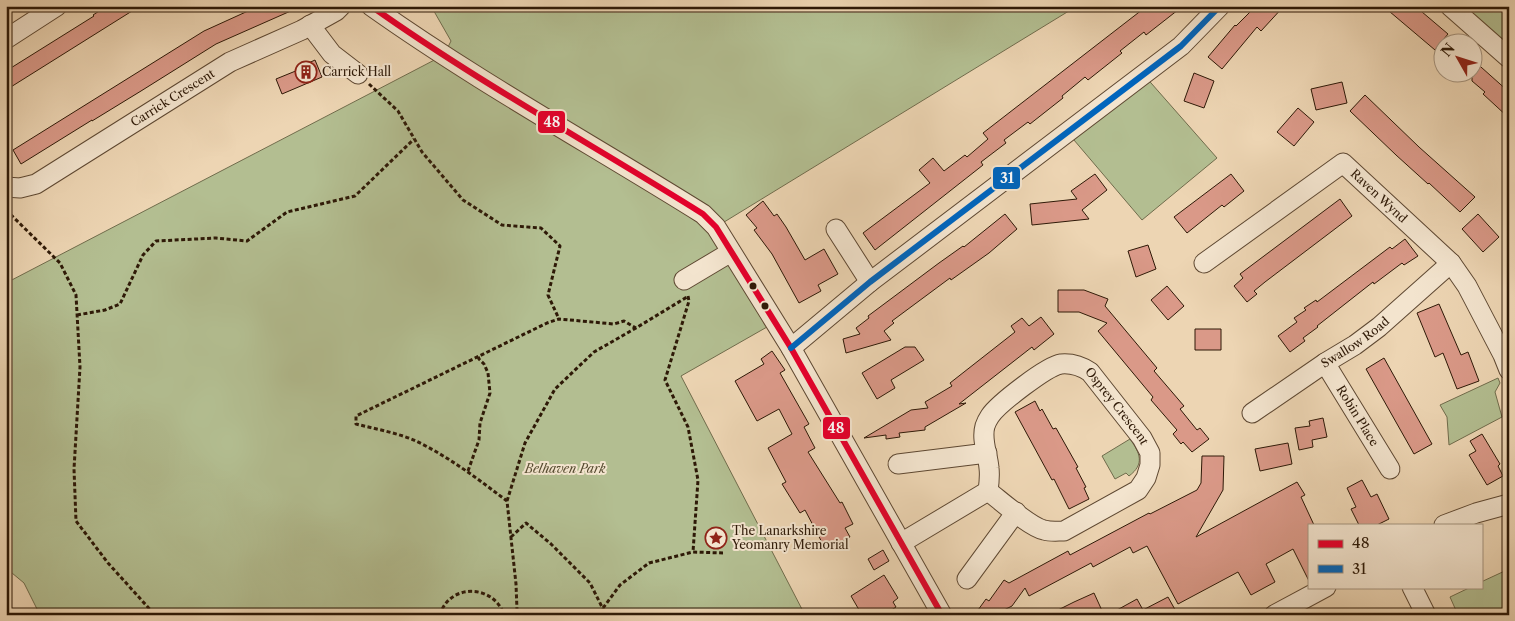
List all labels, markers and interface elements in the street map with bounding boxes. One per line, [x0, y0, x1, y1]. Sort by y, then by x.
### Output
north arrow [1432, 32, 1482, 82]
text: N [1437, 39, 1459, 60]
building icon: Carrick Hall [294, 60, 318, 84]
place label: Carrick Hall [322, 64, 392, 79]
street label: Carrick Crescent [128, 65, 218, 130]
line badge: 48 [537, 110, 566, 134]
text: 48 [544, 113, 560, 131]
line badge: 31 [992, 166, 1021, 190]
street label: Raven Wynd [1348, 166, 1411, 226]
text: 31 [1000, 169, 1015, 187]
unlabelled marker [748, 281, 758, 291]
unlabelled marker [760, 301, 770, 311]
street label: Swallow Road [1318, 313, 1393, 371]
street label: Osprey Crescent [1082, 364, 1153, 448]
street label: Robin Place [1334, 382, 1382, 449]
line badge: 48 [822, 416, 851, 440]
text: 48 [828, 419, 844, 437]
park label: Belhaven Park [524, 461, 606, 476]
place label: The Lanarkshire Yeomanry Memorial [731, 523, 849, 552]
legend [1308, 524, 1482, 588]
place icon: The Lanarkshire Yeomanry Memorial [704, 526, 728, 550]
text: 48 [1352, 533, 1370, 552]
text: 31 [1352, 559, 1367, 578]

